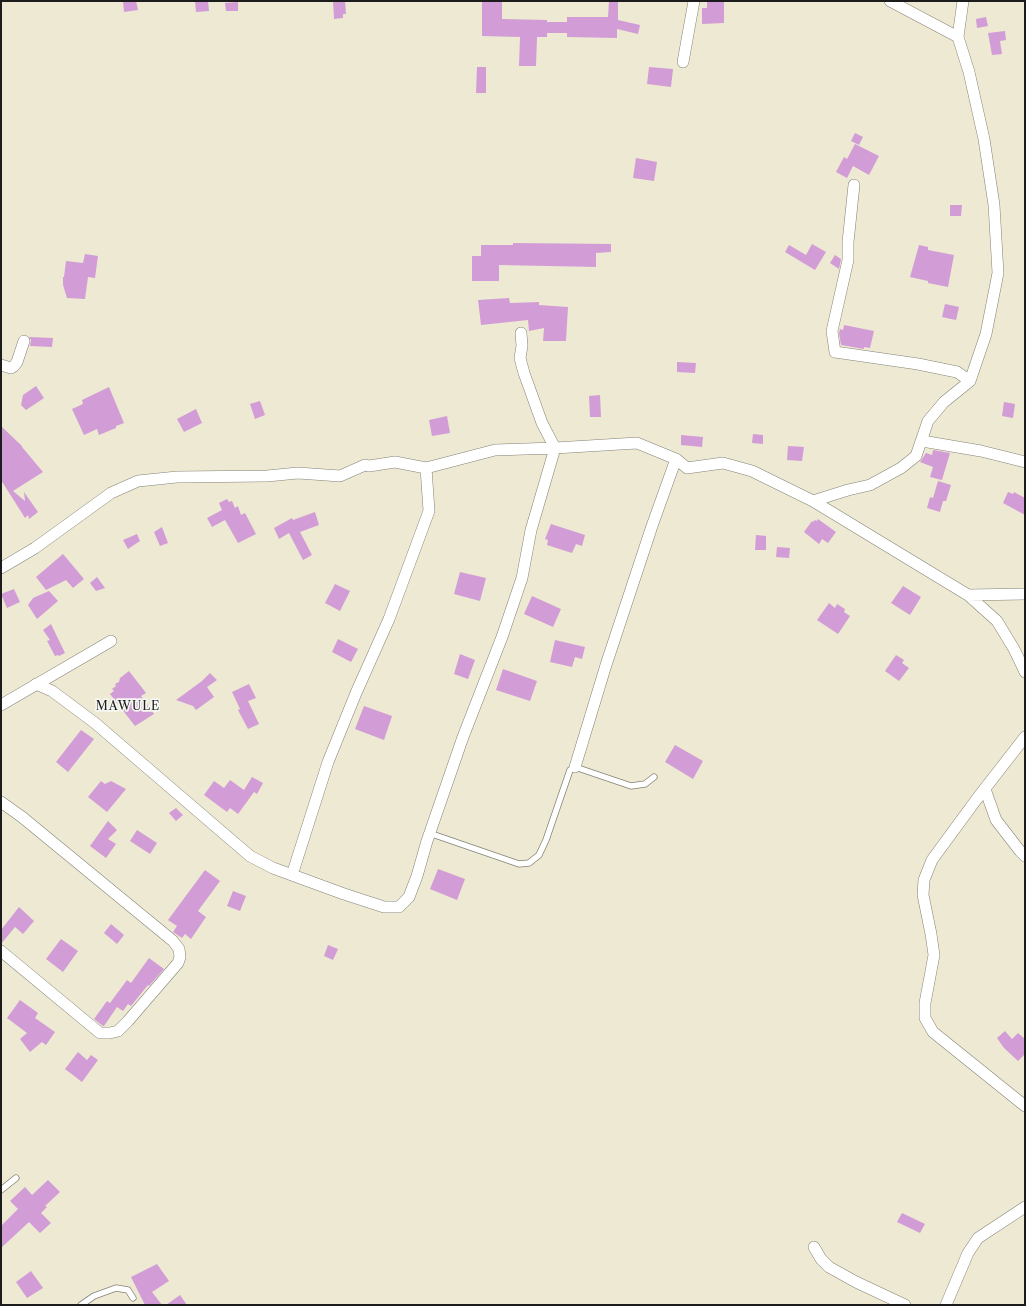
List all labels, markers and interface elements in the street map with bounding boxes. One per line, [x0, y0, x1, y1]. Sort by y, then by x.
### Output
district label: MAWULE [96, 700, 160, 714]

